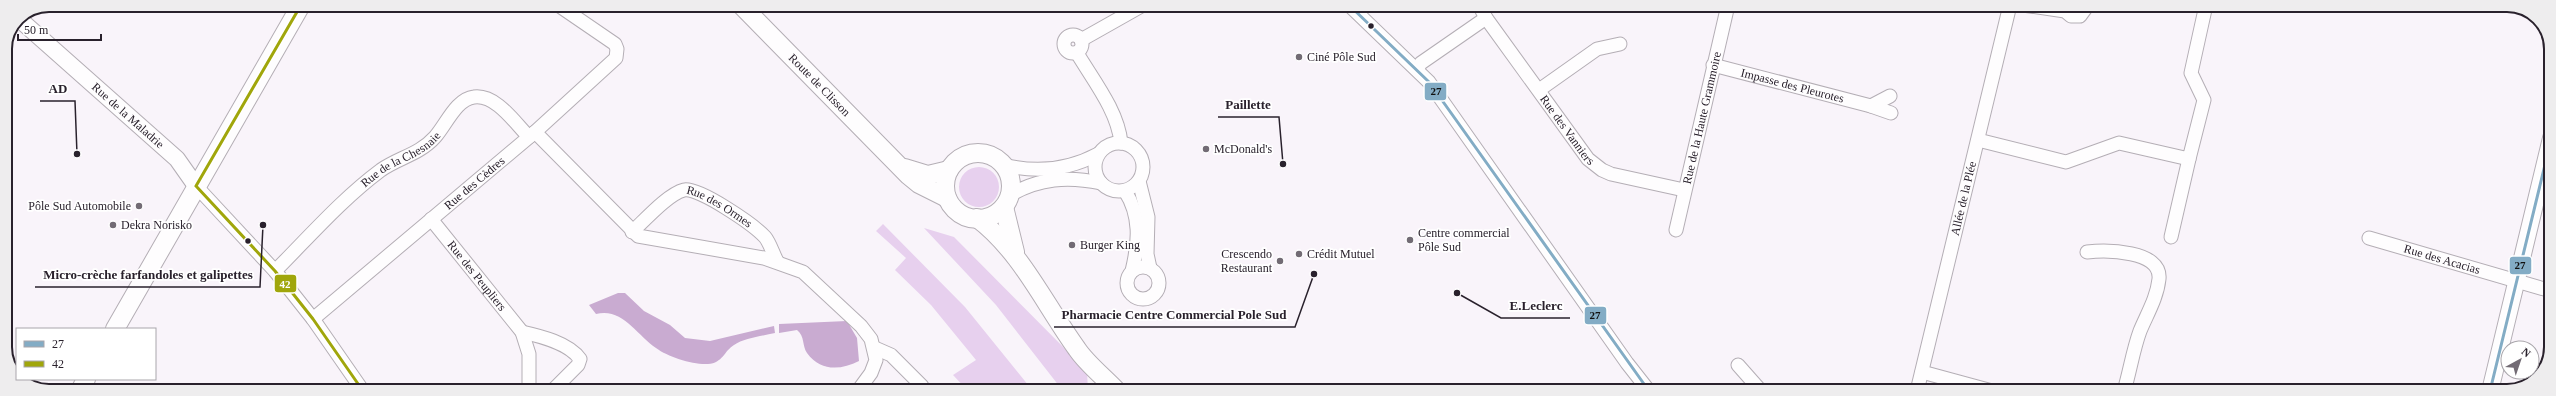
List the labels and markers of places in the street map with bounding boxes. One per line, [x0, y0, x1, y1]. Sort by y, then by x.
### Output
unlabelled marker [1366, 21, 1376, 31]
place label: Ciné Pôle Sud [1307, 50, 1376, 64]
marker: Ciné Pôle Sud [1294, 52, 1304, 62]
callout: AD [40, 76, 75, 101]
callout: Paillette [1218, 92, 1279, 117]
place label: McDonald's [1214, 142, 1272, 156]
marker: McDonald's [1201, 144, 1211, 154]
place label: Pôle Sud Automobile [28, 199, 131, 213]
marker: Pôle Sud Automobile [134, 201, 144, 211]
place label: Dekra Norisko [121, 218, 192, 232]
marker: Dekra Norisko [108, 220, 118, 230]
place label: Centre commercial Pôle Sud [1418, 226, 1510, 254]
marker: Centre commercial Pôle Sud [1405, 235, 1415, 245]
unlabelled marker [243, 236, 253, 246]
place label: Burger King [1080, 238, 1140, 252]
marker: Burger King [1067, 240, 1077, 250]
place label: Crescendo Restaurant [1221, 247, 1273, 275]
place label: Crédit Mutuel [1307, 247, 1375, 261]
marker: Crédit Mutuel [1294, 249, 1304, 259]
marker: Crescendo Restaurant [1275, 256, 1285, 266]
callout: Micro-crèche farfandoles et galipettes [35, 262, 260, 287]
callout: E.Leclerc [1501, 293, 1570, 318]
callout: Pharmacie Centre Commercial Pole Sud [1054, 302, 1295, 327]

